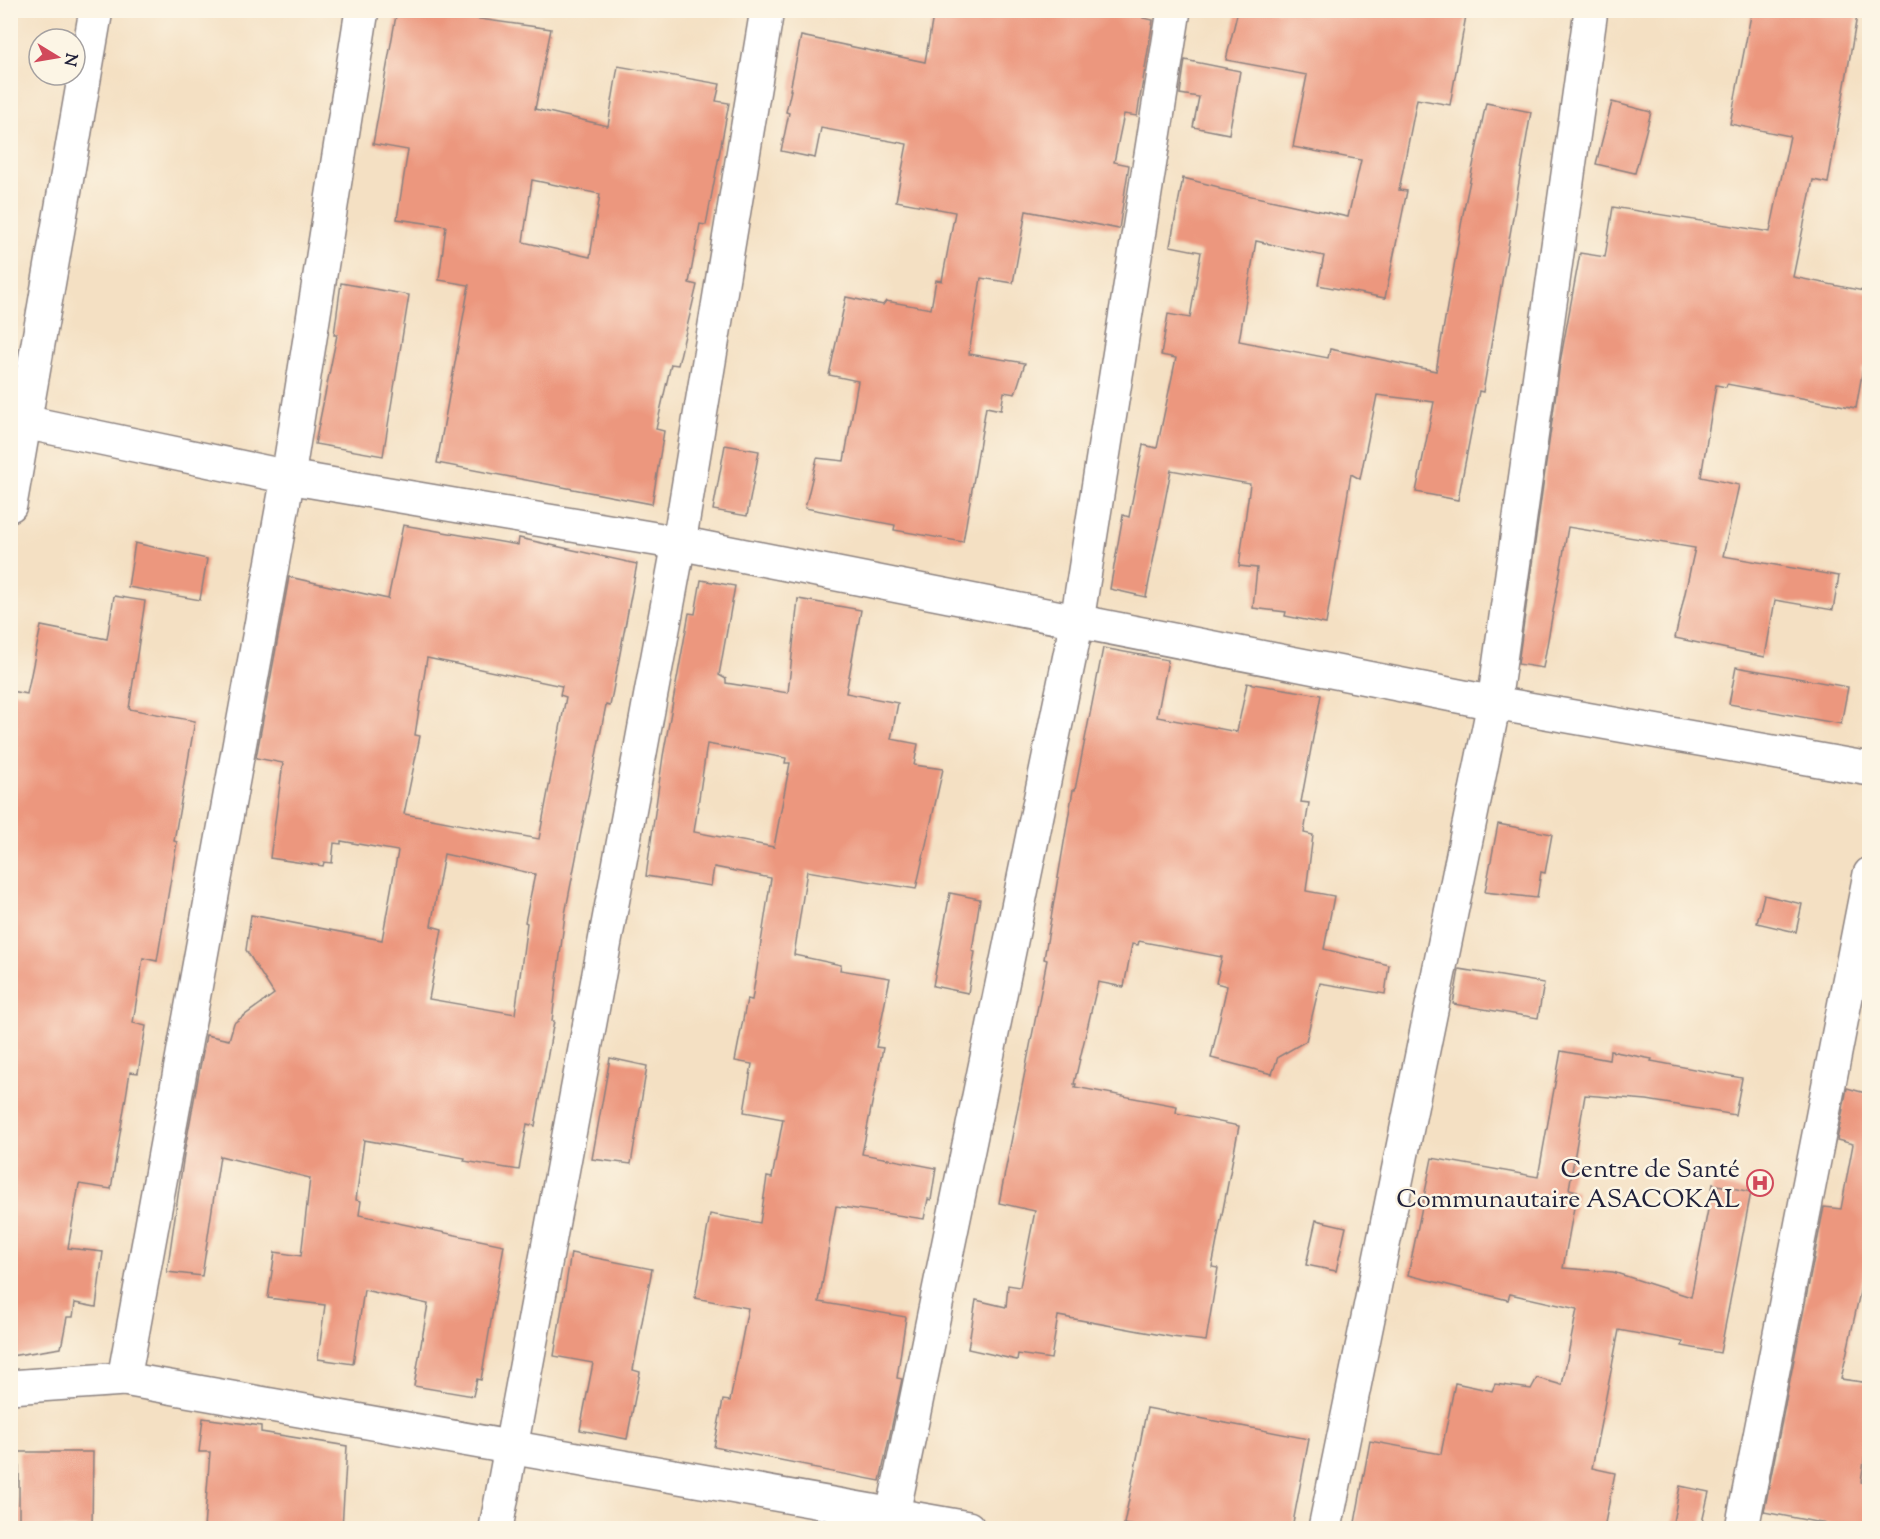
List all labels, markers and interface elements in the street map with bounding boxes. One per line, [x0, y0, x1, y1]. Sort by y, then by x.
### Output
north arrow [27, 27, 87, 87]
text: N [57, 51, 82, 68]
place label: Centre de Santé Communautaire ASACOKAL [1396, 1152, 1740, 1219]
hospital icon: Centre de Santé Communautaire ASACOKAL [1745, 1168, 1775, 1198]

